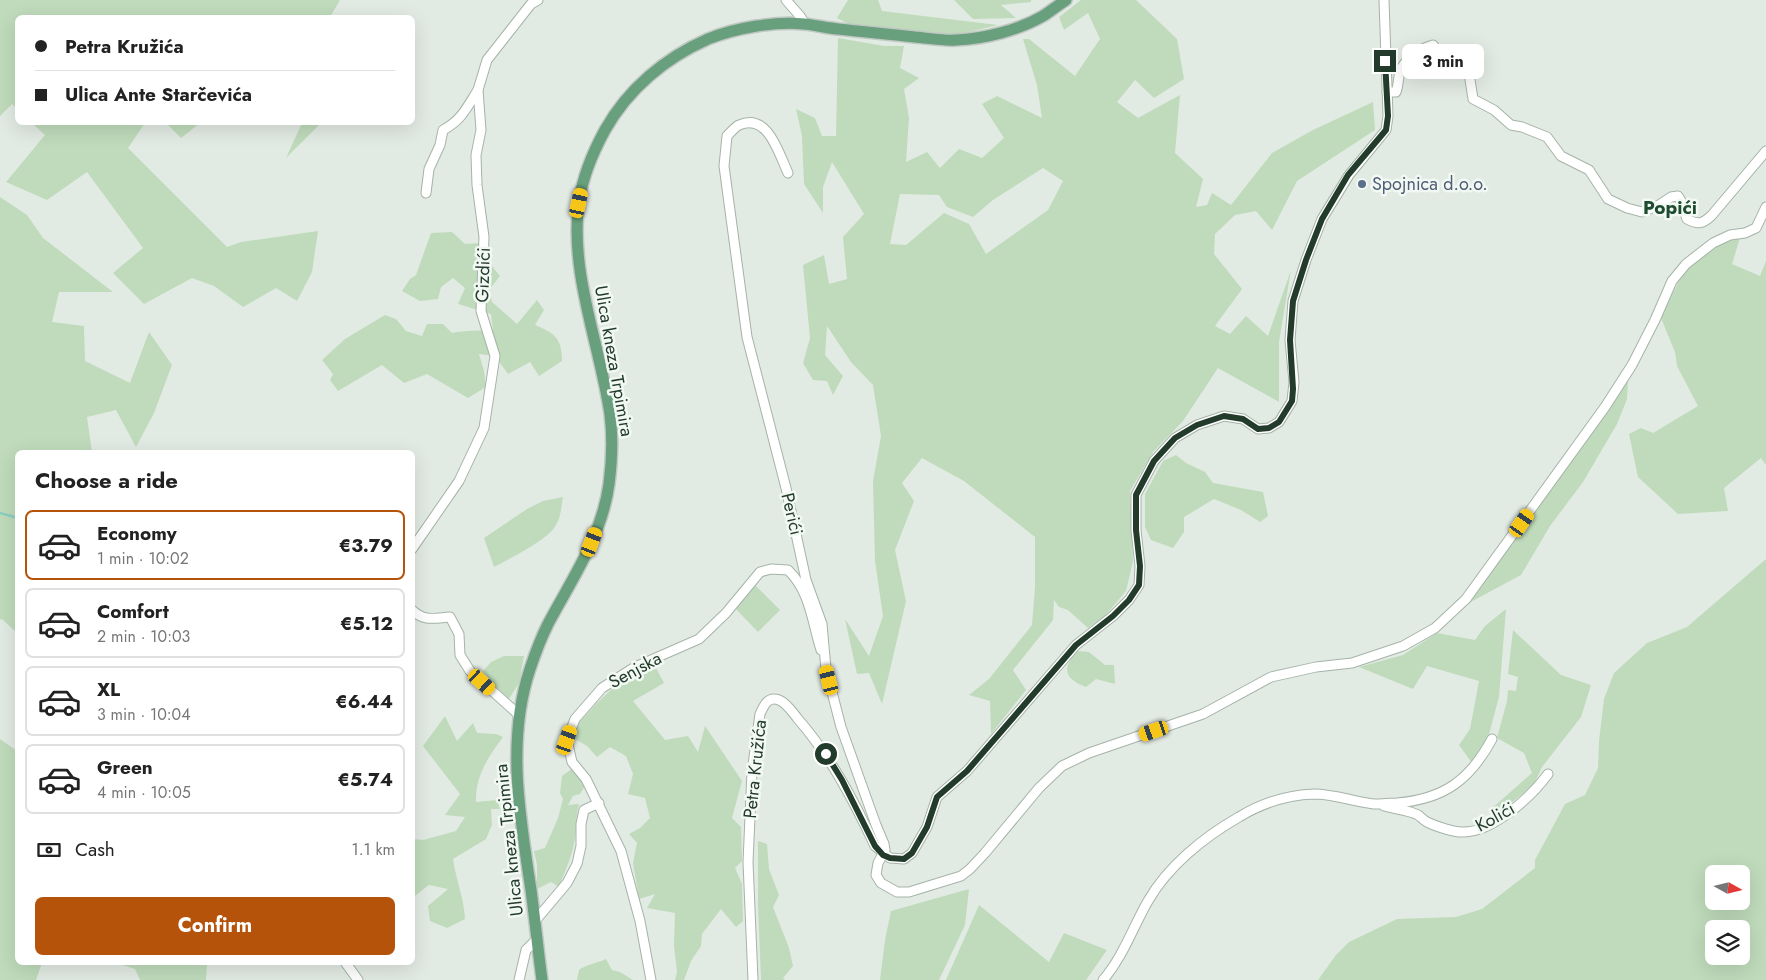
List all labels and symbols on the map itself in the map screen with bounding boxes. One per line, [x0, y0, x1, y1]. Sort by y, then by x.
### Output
callout: 3 min [1402, 44, 1485, 78]
route end [1374, 50, 1396, 72]
place label: Spojnica d.o.o. [1372, 171, 1488, 197]
marker: Spojnica d.o.o. [1356, 178, 1368, 190]
car [568, 187, 589, 219]
district label: Popići [1643, 194, 1697, 221]
street label: Gizdići [469, 247, 497, 303]
street label: Ulica kneza Trpimira [588, 283, 640, 439]
street label: Perići [775, 490, 809, 538]
car [1507, 506, 1536, 540]
car [579, 525, 604, 559]
street label: Senjska [604, 645, 666, 695]
car [818, 664, 839, 696]
car [465, 666, 498, 698]
street label: Petra Kružića [737, 718, 773, 820]
car [1137, 719, 1170, 743]
car [555, 723, 578, 757]
route start [815, 743, 837, 765]
street label: Ulica kneza Trpimira [488, 763, 530, 917]
street label: Kolići [1471, 796, 1519, 838]
north arrow [1705, 865, 1750, 910]

